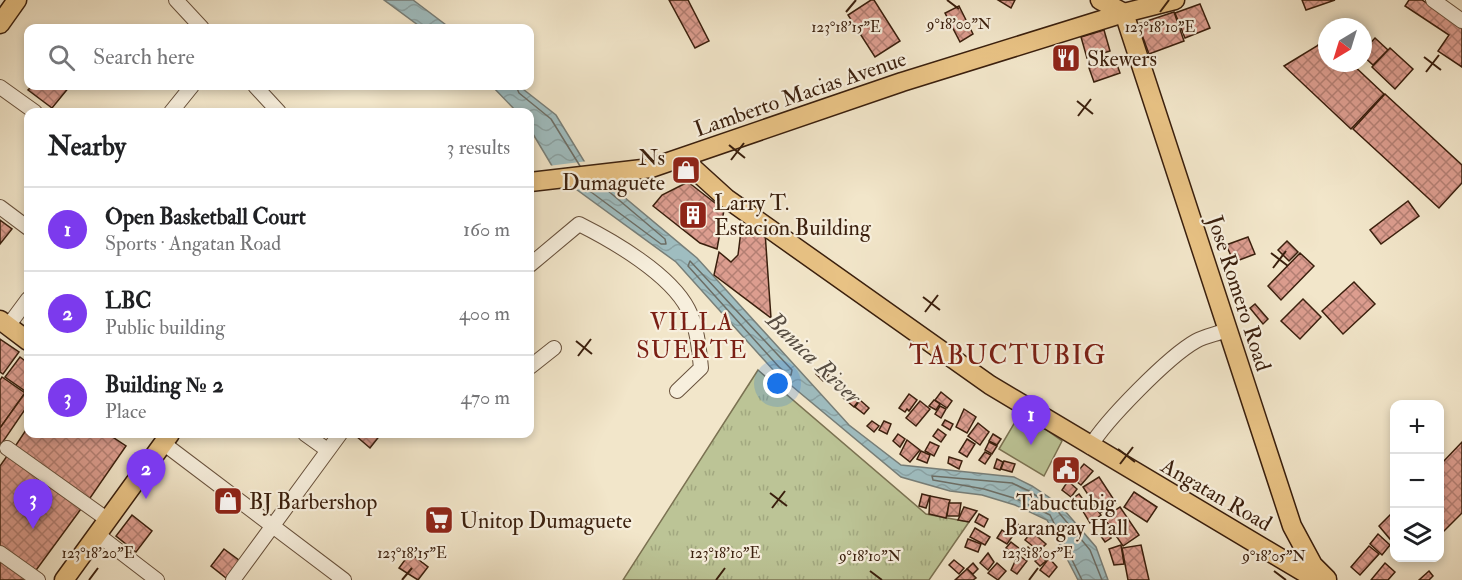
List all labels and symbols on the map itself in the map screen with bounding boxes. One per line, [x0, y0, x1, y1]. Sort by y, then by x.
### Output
text: 9°18'00"N [926, 15, 992, 34]
text: 123°18'15"E [811, 18, 881, 37]
text: 123°18'10"E [1125, 18, 1195, 37]
north arrow [1318, 18, 1372, 72]
restaurant icon: Skewers [1050, 42, 1082, 74]
street label: Lamberto Macias Avenue [691, 45, 910, 143]
place label: Skewers [1087, 45, 1157, 73]
place label: Ns Dumaguete [562, 144, 665, 197]
shop icon: Ns Dumaguete [670, 154, 702, 186]
place label: Larry T. Estacion Building [714, 189, 872, 242]
building icon: Larry T. Estacion Building [677, 199, 709, 231]
street label: Jose Romero Road [1200, 211, 1277, 375]
water label: Banica River [759, 305, 869, 412]
district label: VILLA SUERTE [636, 307, 748, 366]
district label: TABUCTUBIG [909, 340, 1107, 372]
your location [763, 369, 792, 398]
pin: 1 [1012, 396, 1050, 445]
pin: 2 [126, 450, 166, 499]
street label: Angatan Road [1155, 451, 1277, 538]
public building icon: Tabuctubig Barangay Hall [1050, 454, 1082, 486]
pin: 3 [14, 480, 52, 529]
shop icon: BJ Barbershop [212, 485, 244, 517]
place label: BJ Barbershop [249, 488, 377, 517]
place label: Tabuctubig Barangay Hall [1004, 489, 1129, 542]
supermarket icon: Unitop Dumaguete [423, 504, 455, 536]
place label: Unitop Dumaguete [460, 507, 632, 536]
text: 123°18'20"E [62, 544, 135, 563]
text: 123°18'15"E [377, 544, 447, 563]
text: 123°18'10"E [690, 544, 760, 563]
text: 123°18'05"E [1002, 544, 1074, 563]
text: 9°18'10"N [838, 547, 902, 566]
text: 9°18'05"N [1241, 547, 1306, 566]

